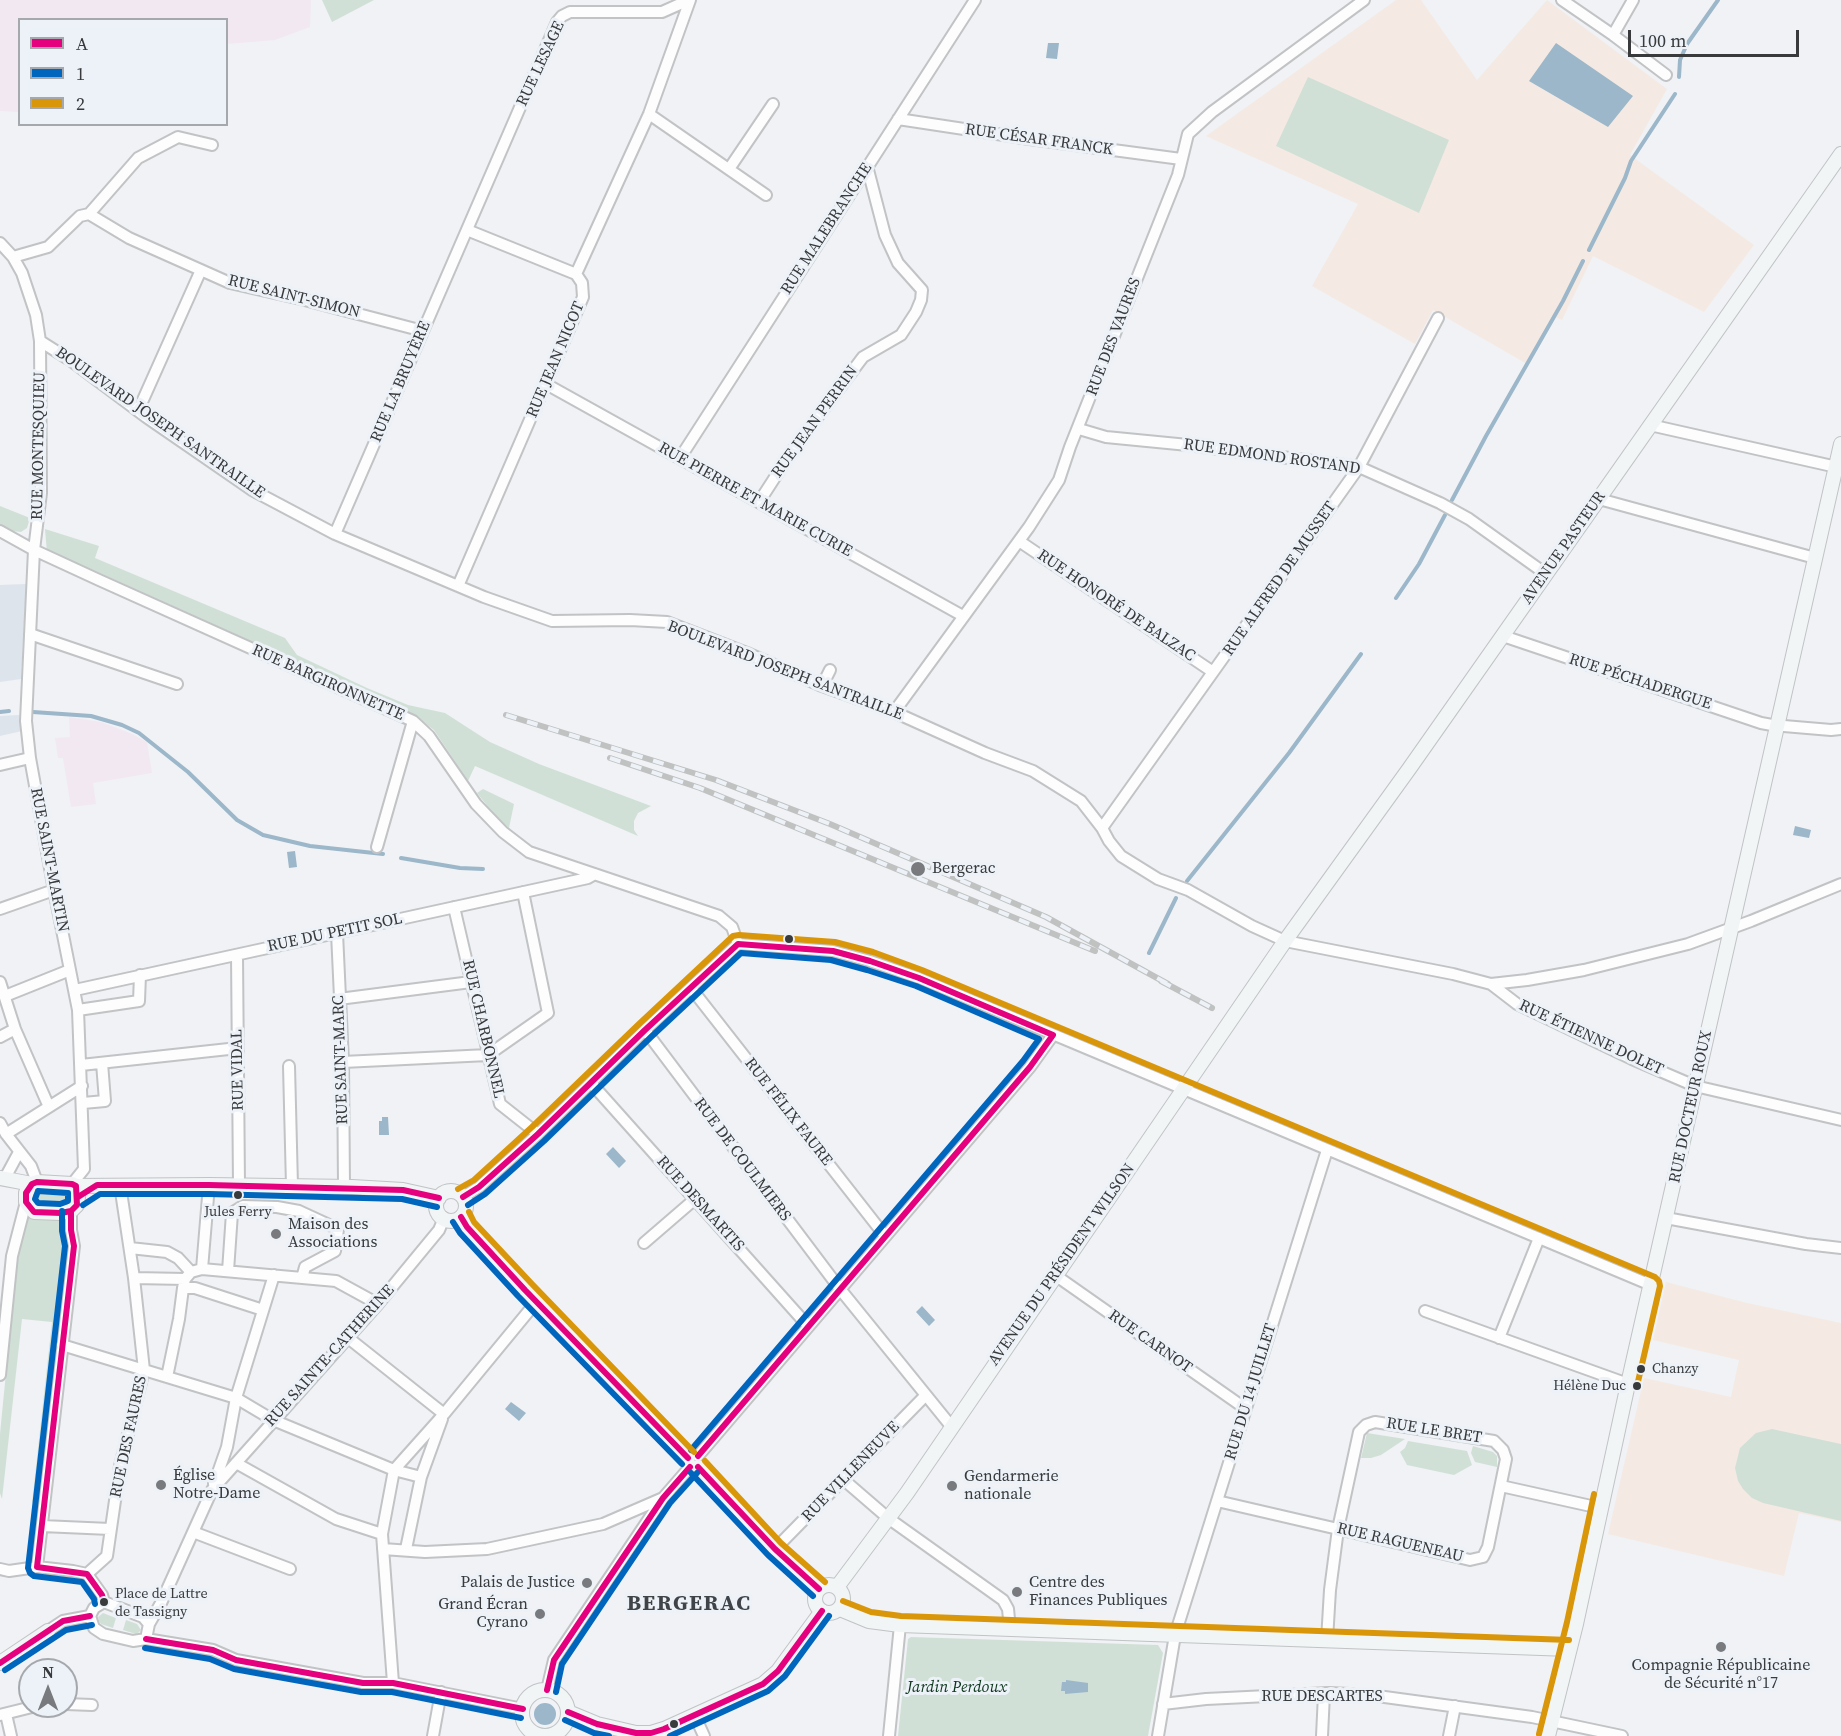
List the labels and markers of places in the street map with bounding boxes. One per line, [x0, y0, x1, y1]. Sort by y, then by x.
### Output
place label: Bergerac [932, 859, 996, 879]
marker: Bergerac [909, 860, 927, 878]
unlabelled marker [783, 933, 795, 945]
marker: Jules Ferry [232, 1189, 244, 1201]
place label: Jules Ferry [204, 1204, 272, 1220]
place label: Maison des Associations [288, 1215, 377, 1253]
marker: Maison des Associations [269, 1227, 283, 1241]
place label: Chanzy [1652, 1361, 1698, 1377]
marker: Chanzy [1635, 1363, 1647, 1375]
place label: Hélène Duc [1553, 1378, 1626, 1394]
marker: Hélène Duc [1631, 1380, 1643, 1392]
place label: Église Notre-Dame [173, 1466, 260, 1504]
place label: Gendarmerie nationale [964, 1467, 1059, 1505]
marker: Église Notre-Dame [154, 1478, 168, 1492]
marker: Gendarmerie nationale [945, 1479, 959, 1493]
place label: Palais de Justice [461, 1573, 575, 1593]
place label: Centre des Finances Publiques [1029, 1573, 1167, 1611]
marker: Palais de Justice [580, 1576, 594, 1590]
marker: Centre des Finances Publiques [1010, 1585, 1024, 1599]
place label: Place de Lattre de Tassigny [115, 1586, 208, 1618]
place label: Grand Écran Cyrano [438, 1595, 528, 1633]
marker: Place de Lattre de Tassigny [98, 1596, 110, 1608]
marker: Grand Écran Cyrano [533, 1607, 547, 1621]
marker: Compagnie Républicaine de Sécurité n°17 [1714, 1640, 1728, 1654]
place label: Compagnie Républicaine de Sécurité n°17 [1632, 1656, 1810, 1694]
unlabelled marker [668, 1718, 680, 1730]

